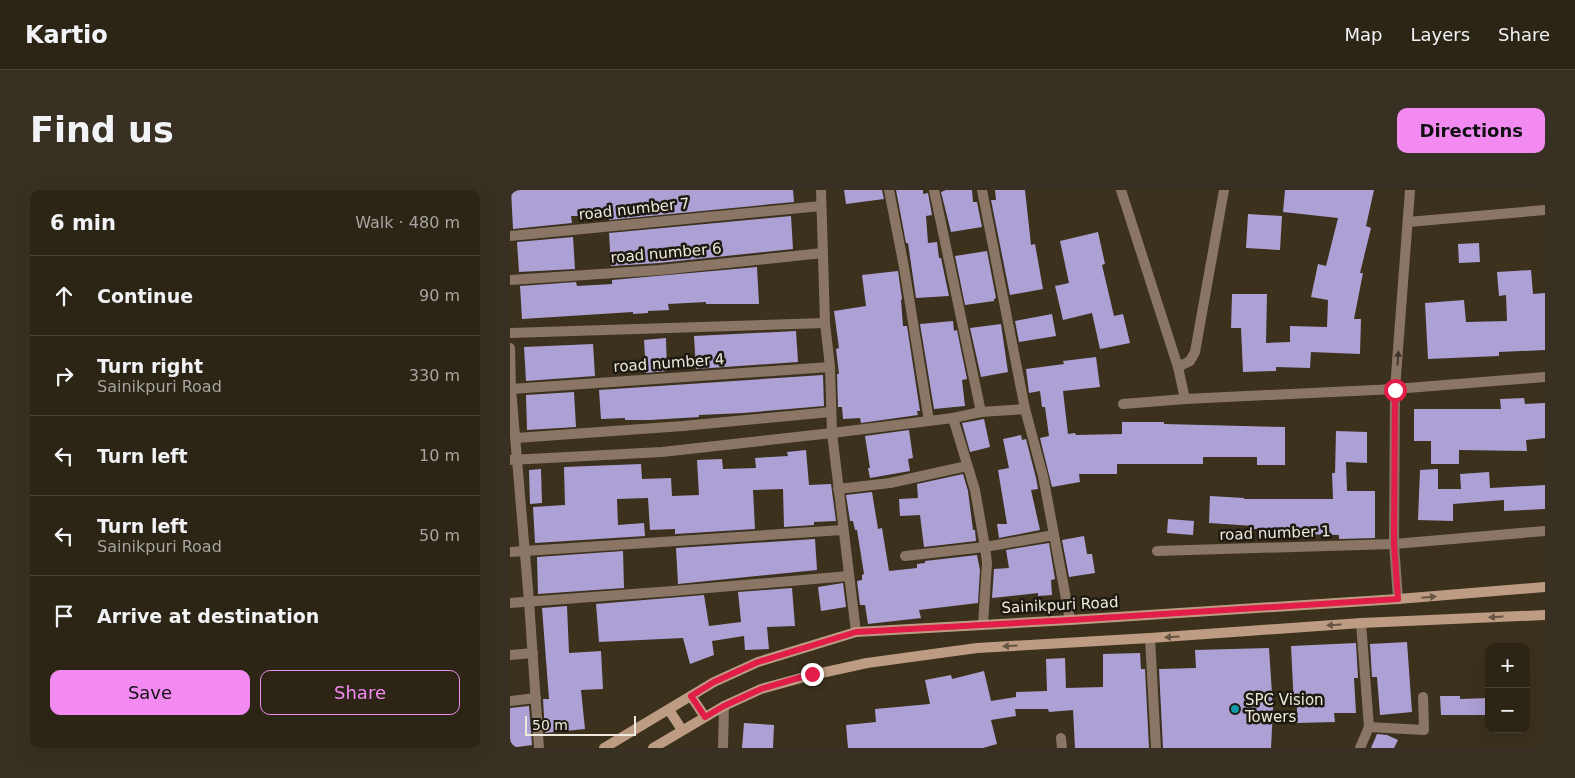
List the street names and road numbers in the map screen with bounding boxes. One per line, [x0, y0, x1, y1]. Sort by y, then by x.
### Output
street label: road number 7 [578, 194, 690, 224]
street label: road number 6 [610, 239, 722, 267]
street label: road number 4 [613, 350, 725, 376]
street label: road number 1 [1219, 522, 1331, 544]
street label: Sainikpuri Road [1001, 593, 1119, 617]

